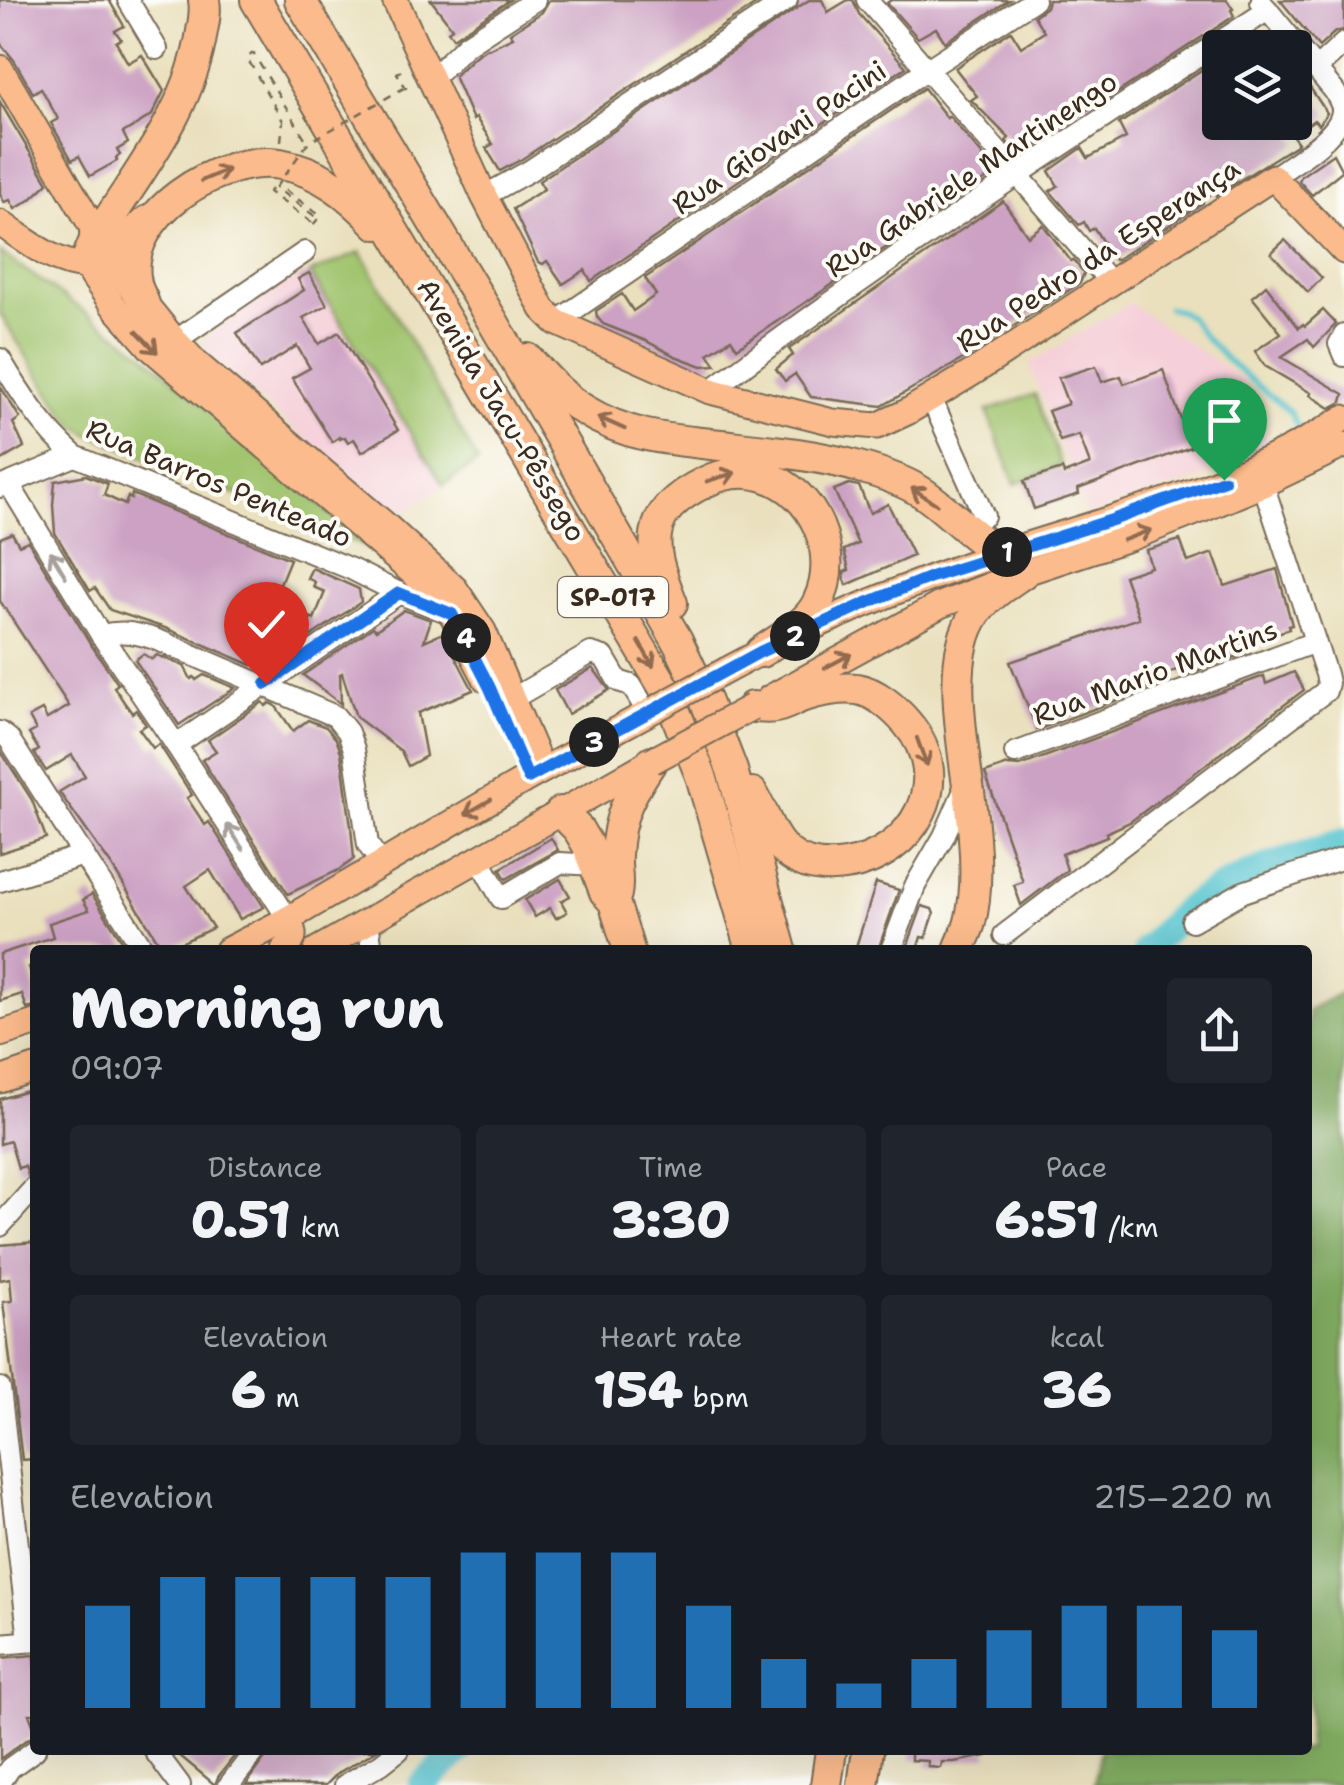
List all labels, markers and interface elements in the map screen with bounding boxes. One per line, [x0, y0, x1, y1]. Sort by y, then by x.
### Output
map controls [1202, 30, 1312, 140]
button: layers [1202, 30, 1312, 140]
street label: Rua Giovani Pacini [664, 51, 894, 223]
street label: Rua Gabriele Martinengo [818, 62, 1124, 286]
street label: Rua Pedro da Esperança [949, 149, 1247, 361]
one-way arrow [199, 164, 229, 182]
street label: Avenida Jacu-Pêssego [408, 271, 596, 549]
one-way arrow [135, 330, 159, 354]
pin [1182, 378, 1267, 481]
icon: arrive [1197, 393, 1252, 448]
street label: Rua Barros Penteado [80, 410, 358, 556]
one-way arrow [596, 413, 627, 431]
one-way arrow [705, 467, 737, 485]
one-way arrow [910, 485, 938, 506]
one-way arrow [1120, 525, 1151, 543]
pin: 1 [982, 527, 1032, 577]
text: 1 [1001, 533, 1013, 571]
one-way arrow [48, 550, 68, 579]
road number: SP-017 [558, 577, 668, 617]
pin [224, 582, 309, 685]
icon: check [239, 597, 294, 652]
street label: Rua Mario Martins [1027, 610, 1283, 734]
pin: 2 [770, 611, 820, 661]
pin: 4 [441, 613, 491, 663]
text: 2 [785, 617, 805, 655]
text: 4 [456, 619, 476, 657]
one-way arrow [636, 639, 656, 668]
one-way arrow [823, 651, 853, 670]
pin: 3 [569, 717, 619, 767]
text: 3 [584, 723, 604, 761]
one-way arrow [914, 736, 932, 767]
one-way arrow [464, 797, 493, 817]
one-way arrow [224, 823, 245, 852]
text: Morning run [70, 971, 444, 1045]
button: share [1167, 978, 1272, 1083]
text: 09:07 [70, 1046, 164, 1089]
text: Distance [208, 1148, 323, 1186]
text: Time [639, 1148, 703, 1186]
text: Pace [1046, 1148, 1107, 1186]
text: 0.51 [191, 1186, 291, 1253]
text: 3:30 [611, 1186, 731, 1253]
text: 6:51 [995, 1186, 1099, 1253]
text: km [291, 1208, 340, 1246]
text: /km [1099, 1208, 1159, 1246]
text: Elevation [203, 1318, 328, 1356]
text: Heart rate [600, 1318, 742, 1356]
text: kcal [1049, 1318, 1104, 1356]
text: 6 [231, 1356, 266, 1423]
text: 154 [593, 1356, 683, 1423]
text: 36 [1041, 1356, 1112, 1423]
text: m [266, 1378, 300, 1416]
text: bpm [683, 1378, 749, 1416]
text: Elevation [70, 1475, 213, 1518]
text: 215–220 m [1093, 1475, 1272, 1518]

